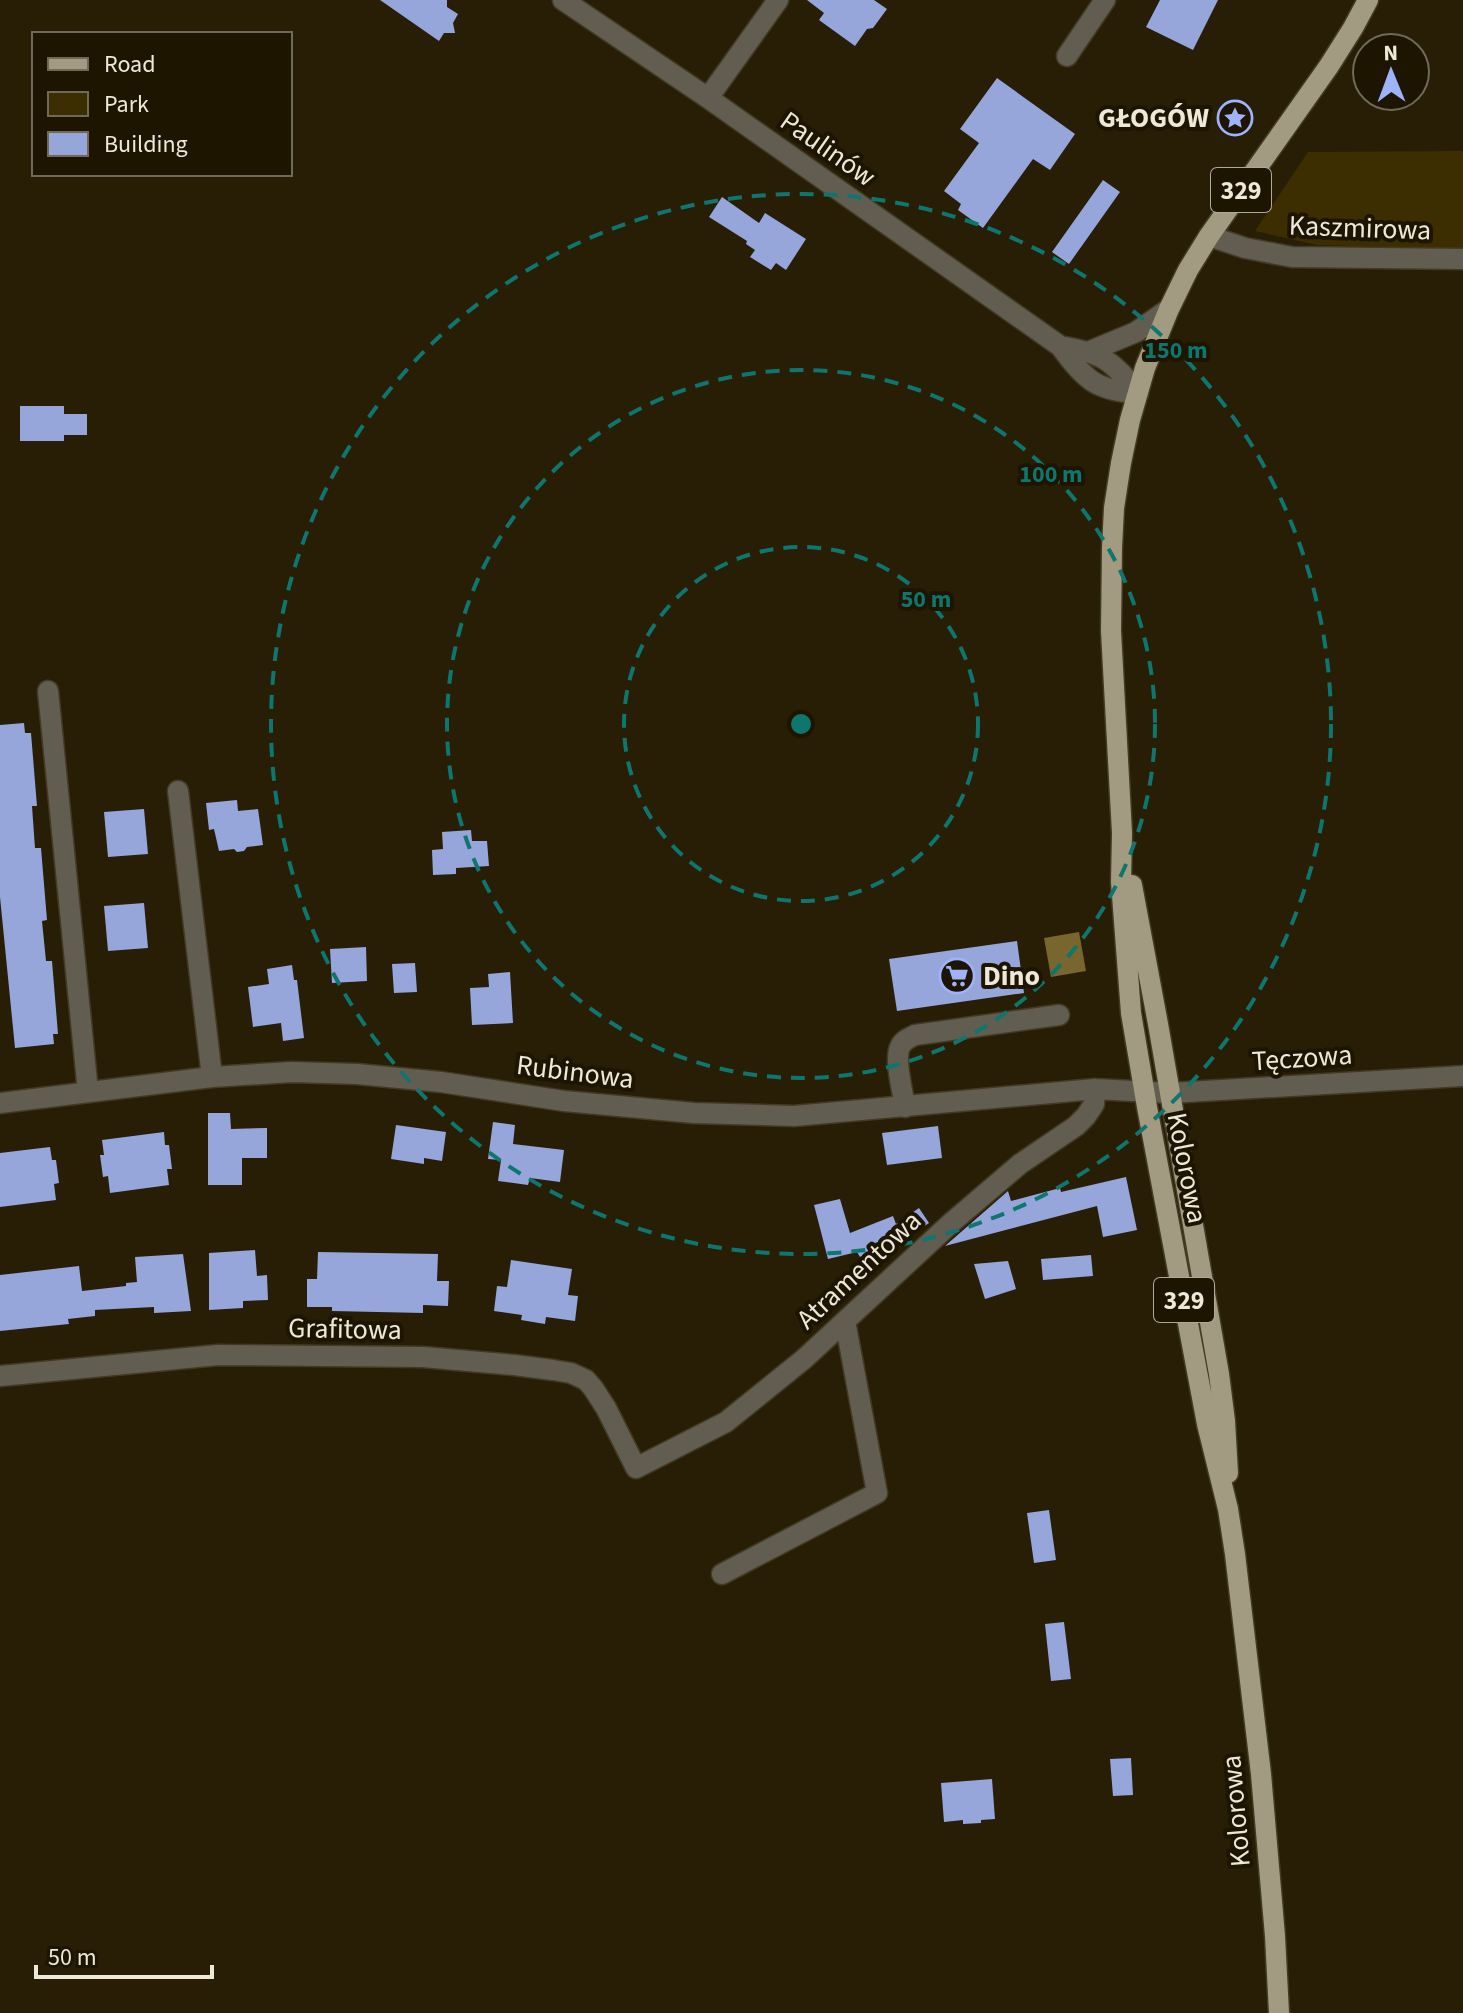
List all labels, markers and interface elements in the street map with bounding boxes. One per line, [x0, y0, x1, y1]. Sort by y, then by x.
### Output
legend [32, 32, 292, 176]
north arrow [1351, 32, 1431, 112]
text: N [1383, 37, 1398, 69]
text: Road [104, 47, 156, 82]
text: Park [104, 87, 149, 122]
place label: GŁOGÓW [1098, 98, 1209, 138]
place icon: GŁOGÓW [1216, 99, 1254, 137]
street label: Paulinów [772, 101, 884, 197]
text: Building [104, 127, 188, 162]
road number: 329 [1211, 168, 1271, 212]
street label: Kaszmirowa [1288, 206, 1432, 250]
text: 150 m [1144, 333, 1208, 368]
text: 100 m [1019, 457, 1083, 492]
text: 50 m [901, 582, 951, 617]
centre of rings [787, 710, 815, 738]
place label: Dino [983, 956, 1040, 996]
supermarket icon: Dino [938, 957, 976, 995]
street label: Tęczowa [1250, 1035, 1354, 1081]
street label: Rubinowa [514, 1045, 636, 1099]
street label: Kolorowa [1157, 1109, 1217, 1227]
street label: Atramentowa [788, 1201, 930, 1339]
road number: 329 [1154, 1278, 1214, 1322]
street label: Grafitowa [288, 1308, 402, 1350]
street label: Kolorowa [1211, 1753, 1261, 1869]
scale bar [36, 1929, 212, 1979]
text: 50 m [48, 1940, 97, 1975]

